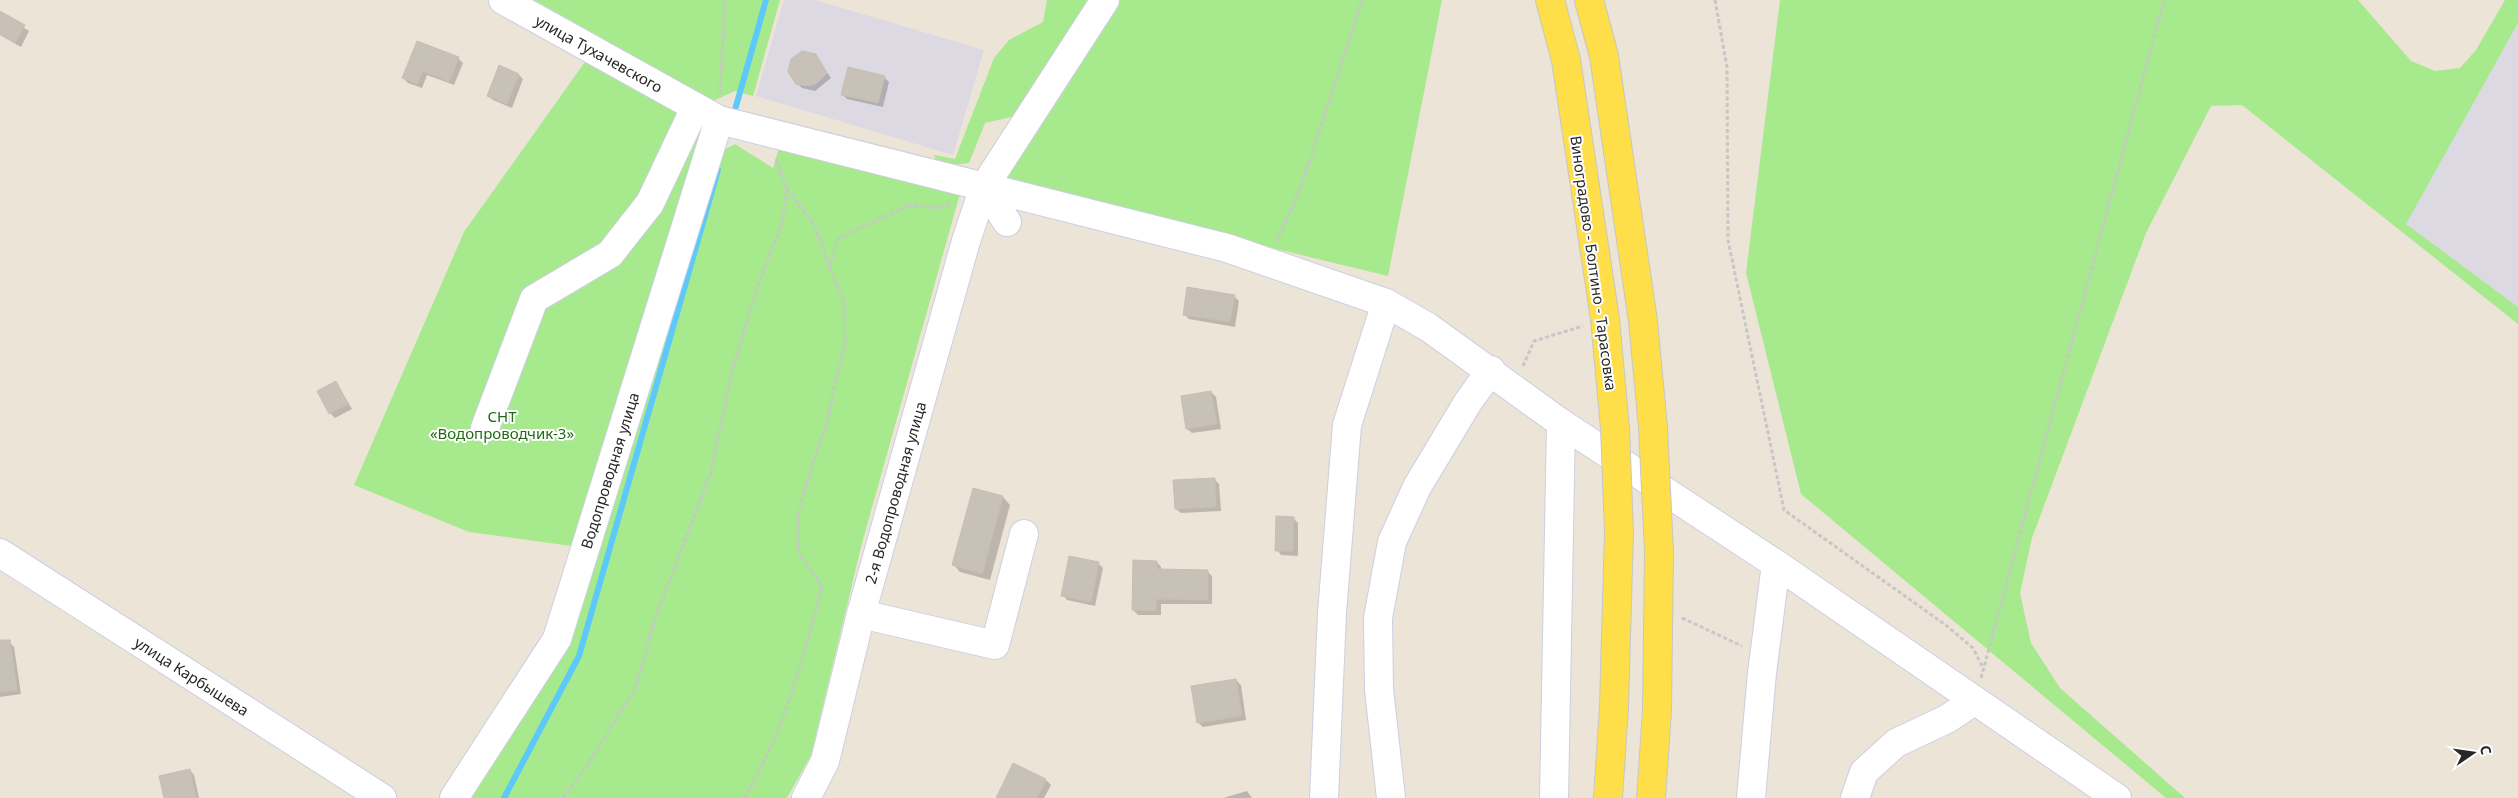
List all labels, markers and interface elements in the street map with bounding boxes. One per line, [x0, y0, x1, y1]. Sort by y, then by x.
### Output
street label: улица Тухачевского [532, 10, 666, 97]
street label: Виноградово - Болтино - Тарасовка [1566, 134, 1622, 392]
street label: Водопроводная улица [576, 390, 643, 551]
street label: 2-я Водопроводная улица [860, 399, 930, 586]
park label: СНТ «Водопроводчик-3» [430, 406, 574, 443]
street label: улица Карбышева [131, 632, 253, 720]
north arrow [2448, 728, 2498, 778]
text: С [2476, 743, 2496, 757]

